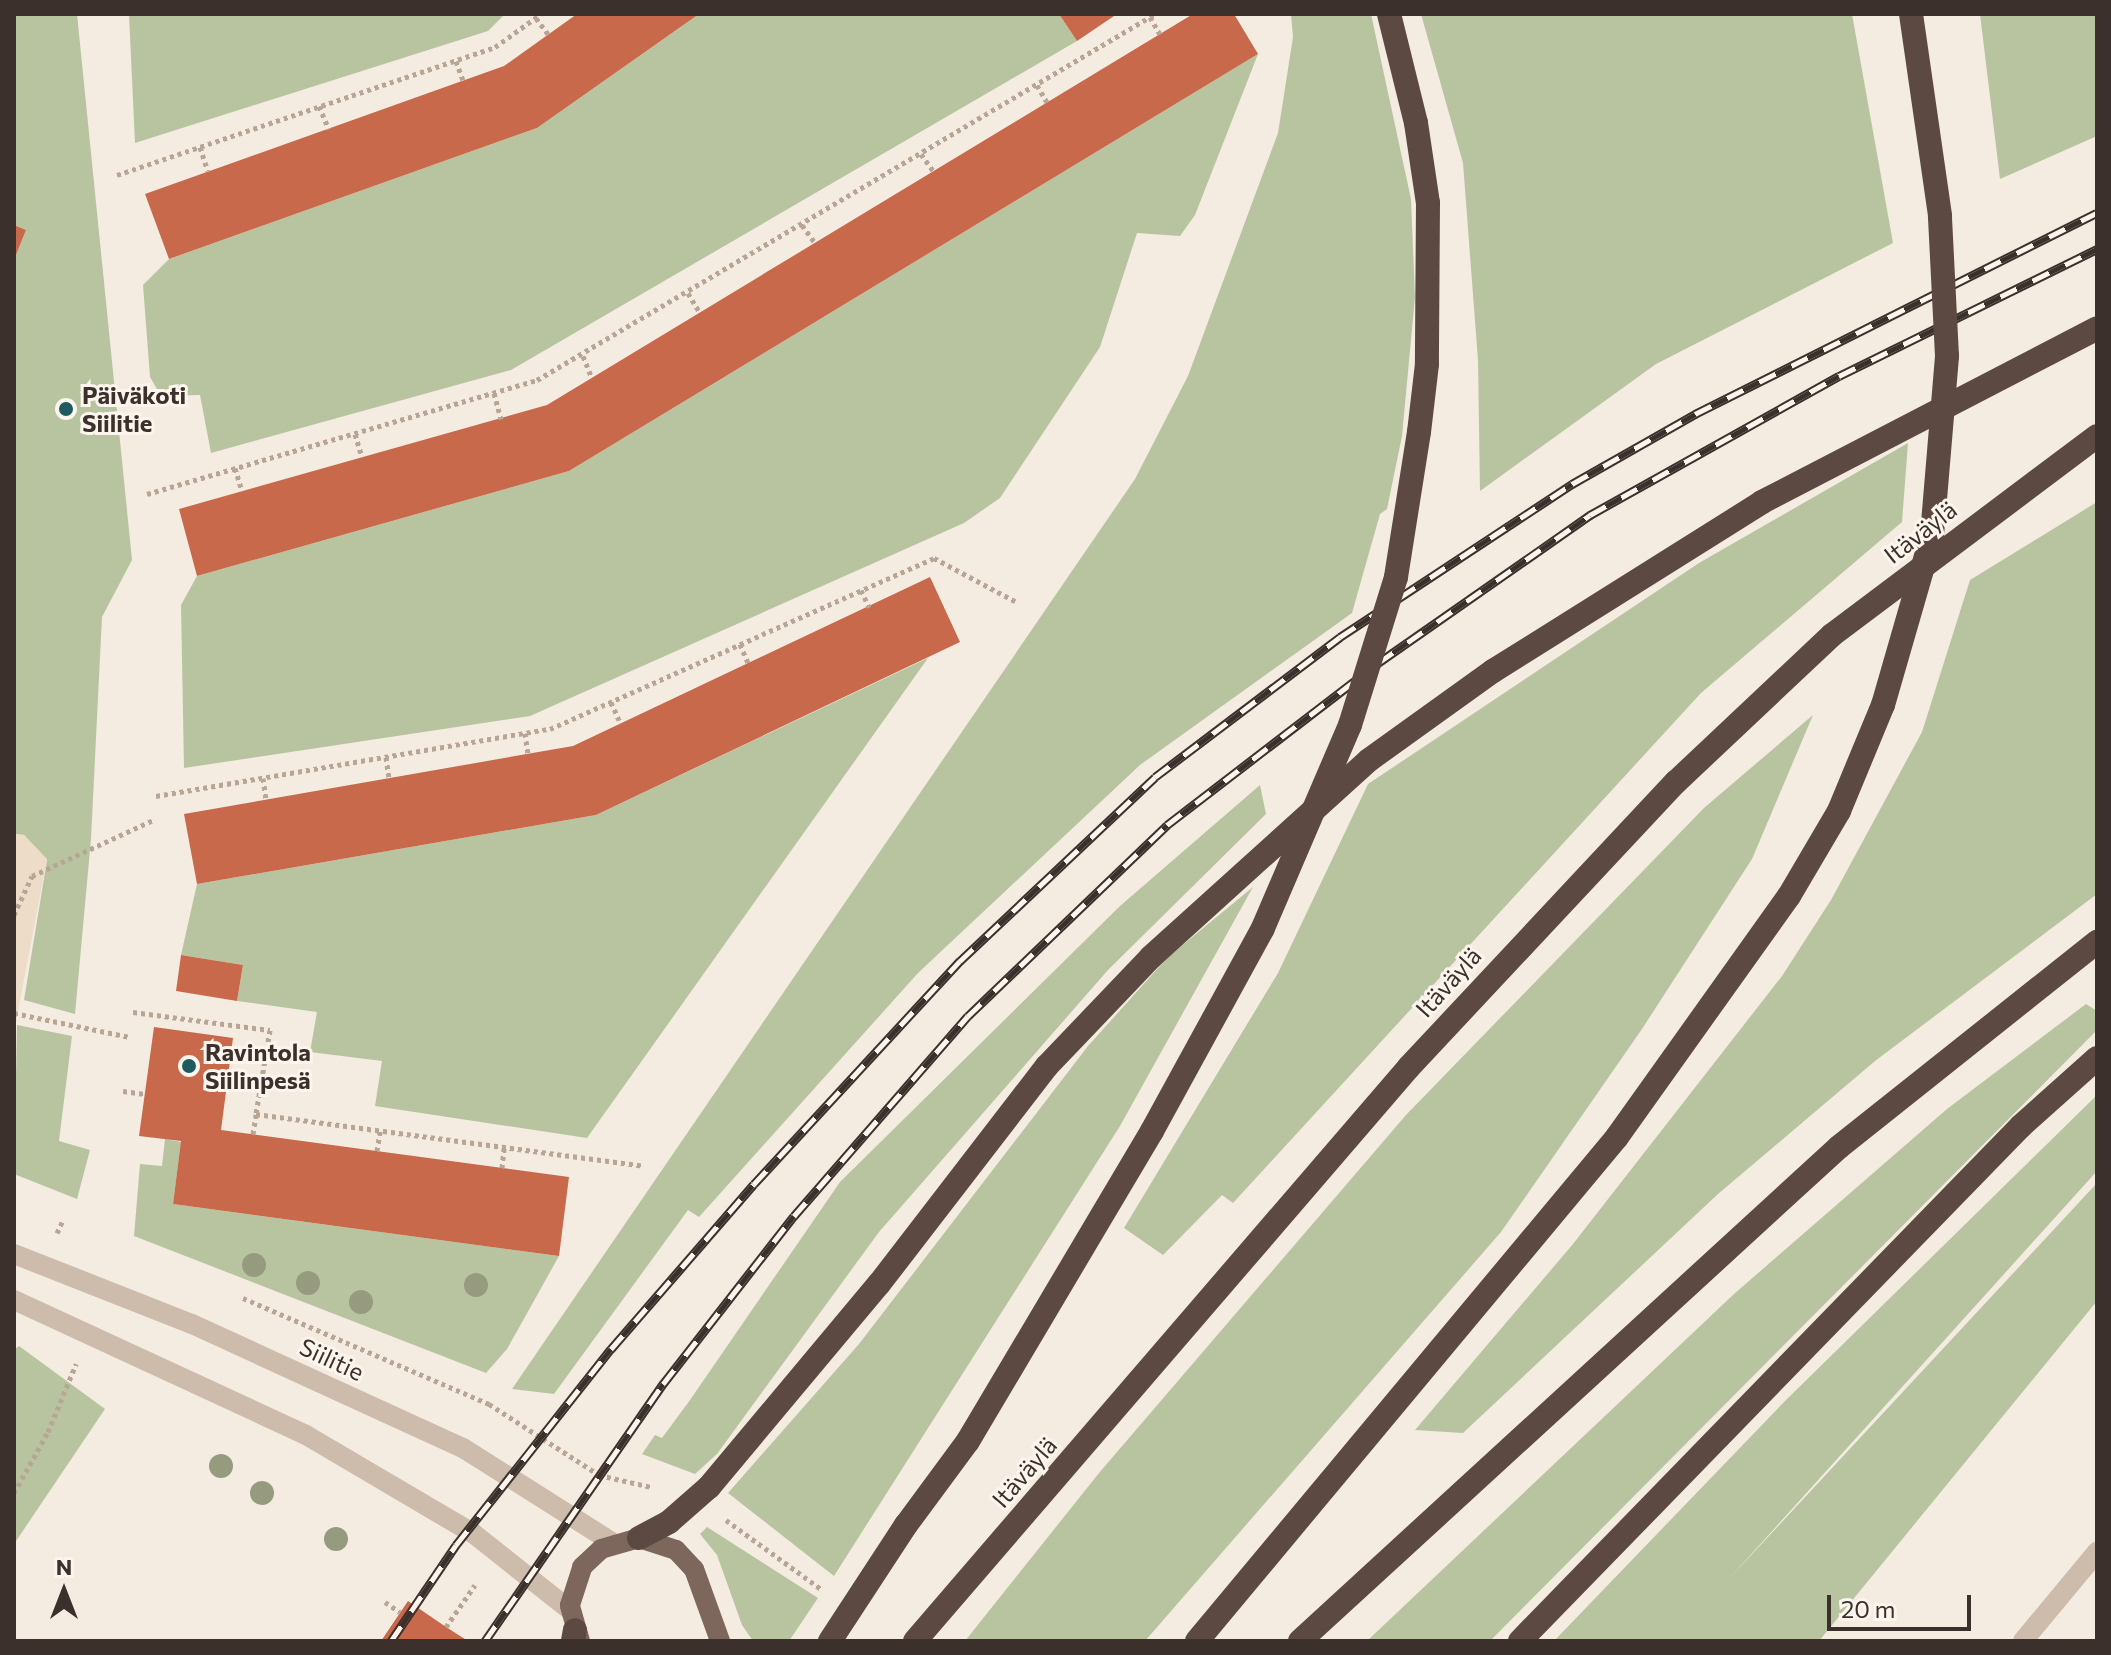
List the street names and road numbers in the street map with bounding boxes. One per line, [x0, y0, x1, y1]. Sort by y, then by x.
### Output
street label: Itäväylä [1878, 495, 1962, 569]
street label: Itäväylä [1409, 941, 1487, 1023]
street label: Siilitie [295, 1332, 369, 1386]
street label: Itäväylä [986, 1431, 1062, 1513]

